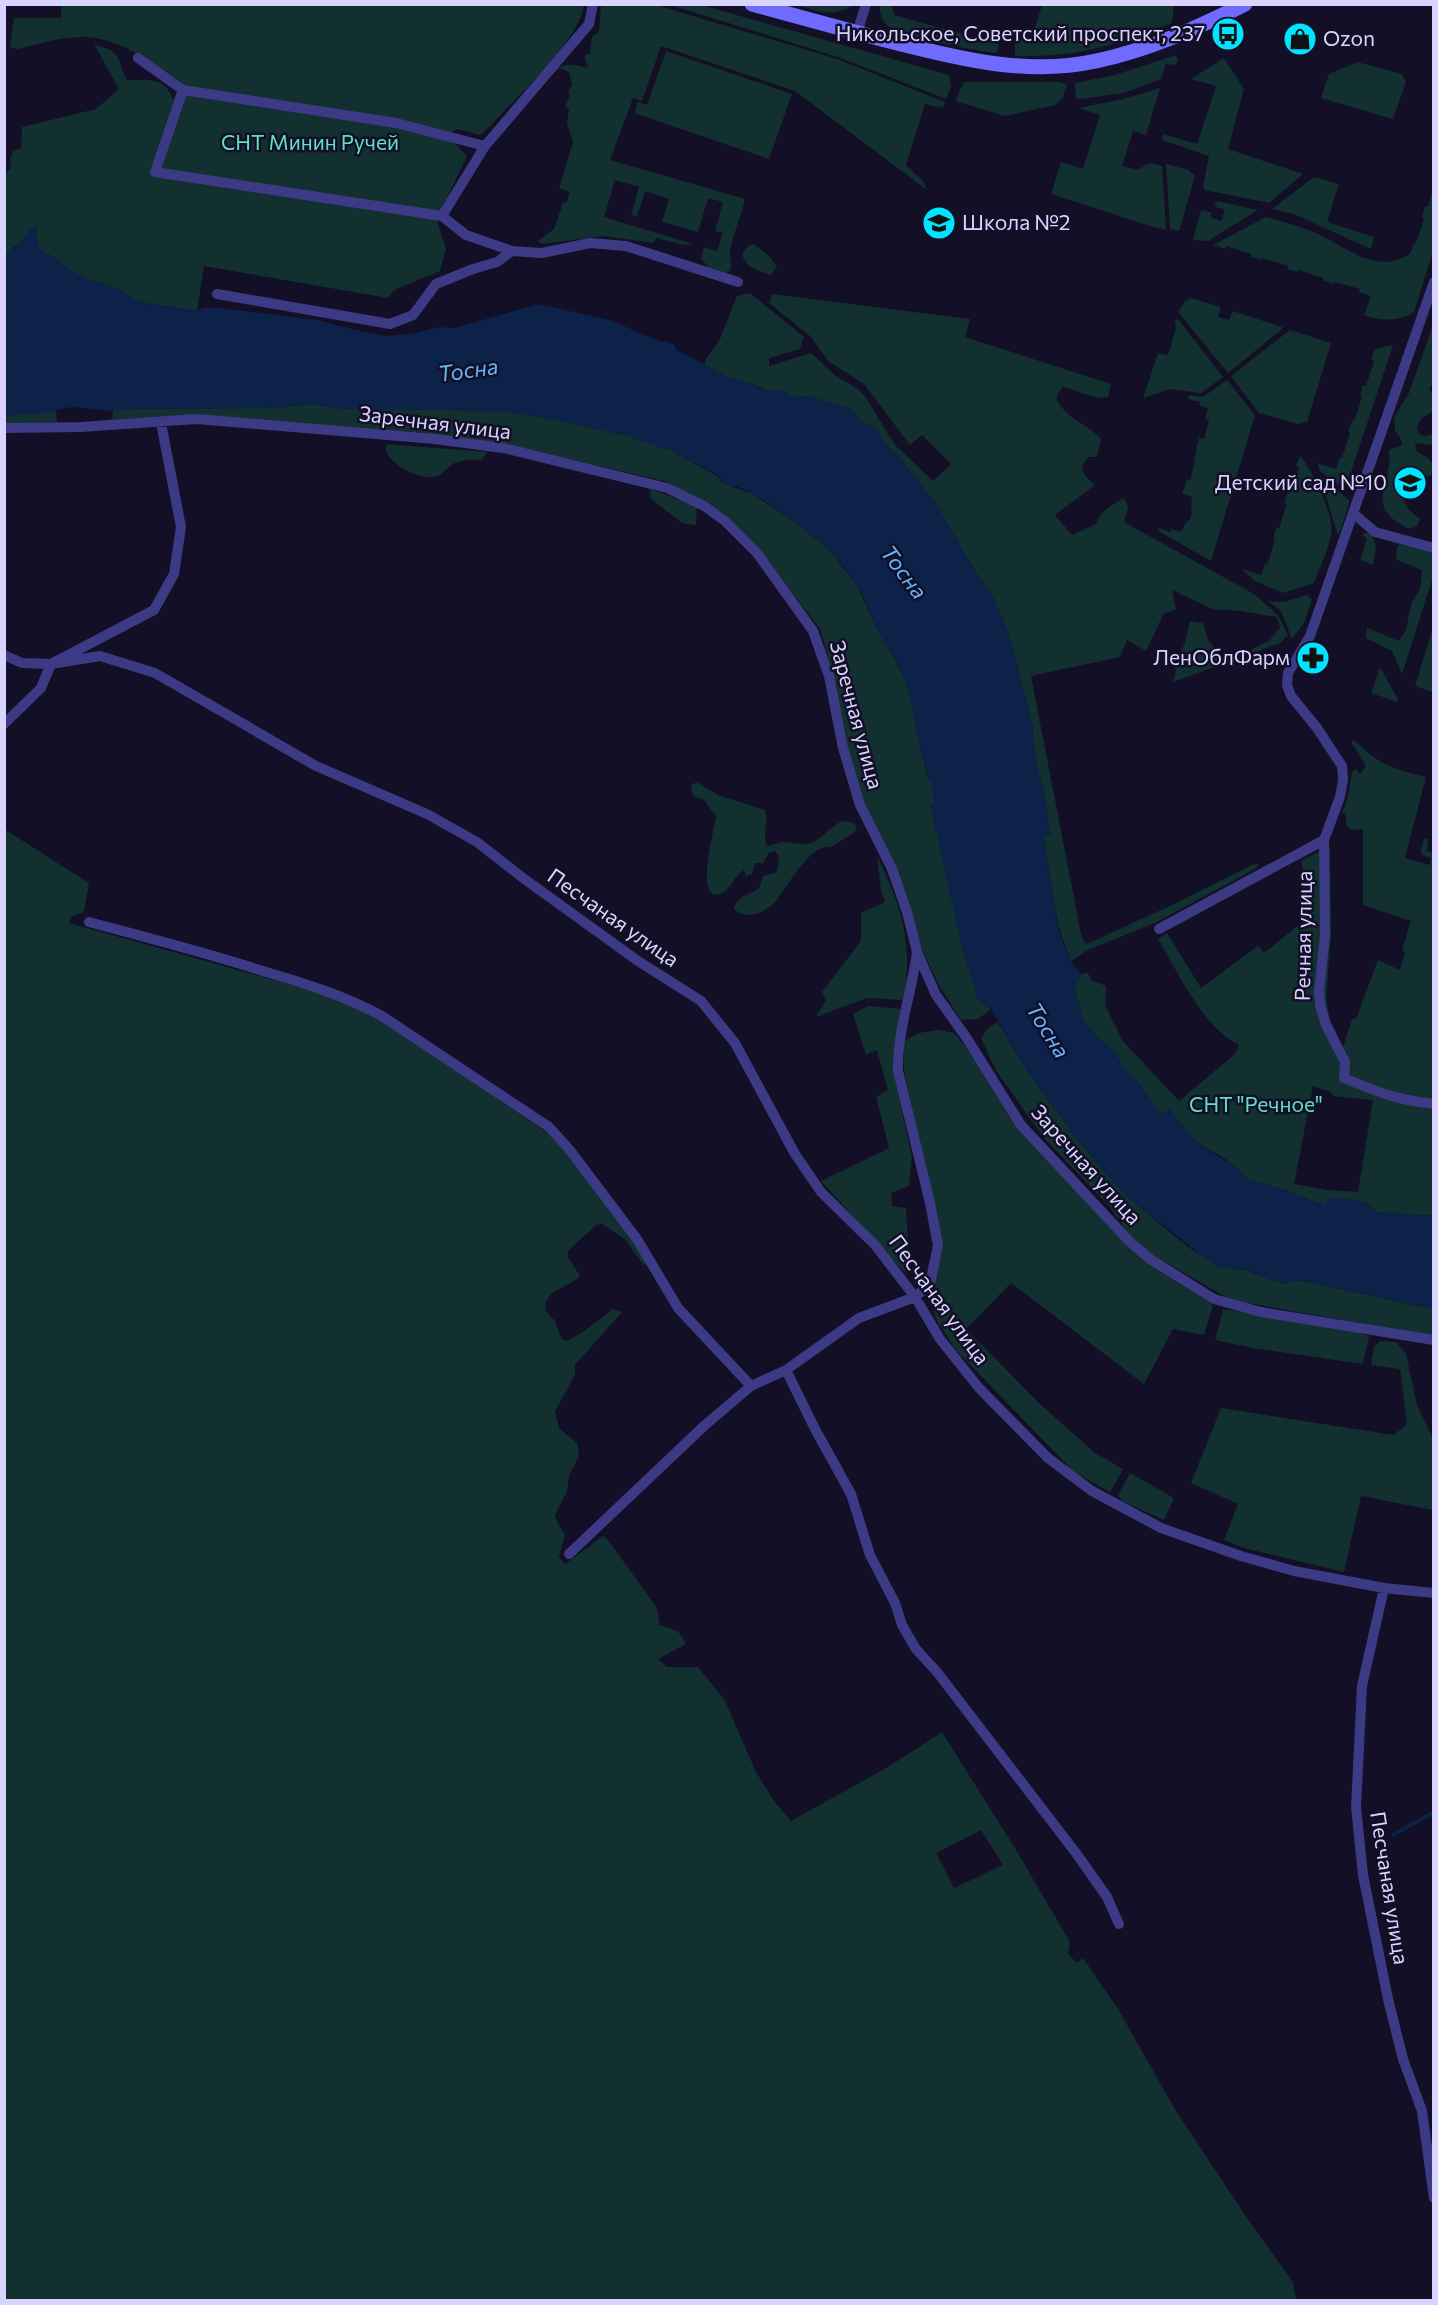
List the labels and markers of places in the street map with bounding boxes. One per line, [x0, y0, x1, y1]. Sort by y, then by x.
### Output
bus stop icon: Никольское, Советский проспект, 237 [1210, 16, 1246, 52]
place label: Никольское, Советский проспект, 237 [836, 20, 1205, 45]
shop icon: Ozon [1282, 21, 1318, 57]
place label: Ozon [1323, 25, 1375, 50]
school or university icon: Школа №2 [921, 205, 957, 241]
place label: Школа №2 [962, 209, 1070, 234]
school or university icon: Детский сад №10 [1392, 465, 1428, 501]
place label: Детский сад №10 [1215, 469, 1387, 494]
pharmacy icon: ЛенОблФарм [1295, 640, 1331, 676]
place label: ЛенОблФарм [1153, 644, 1290, 669]

